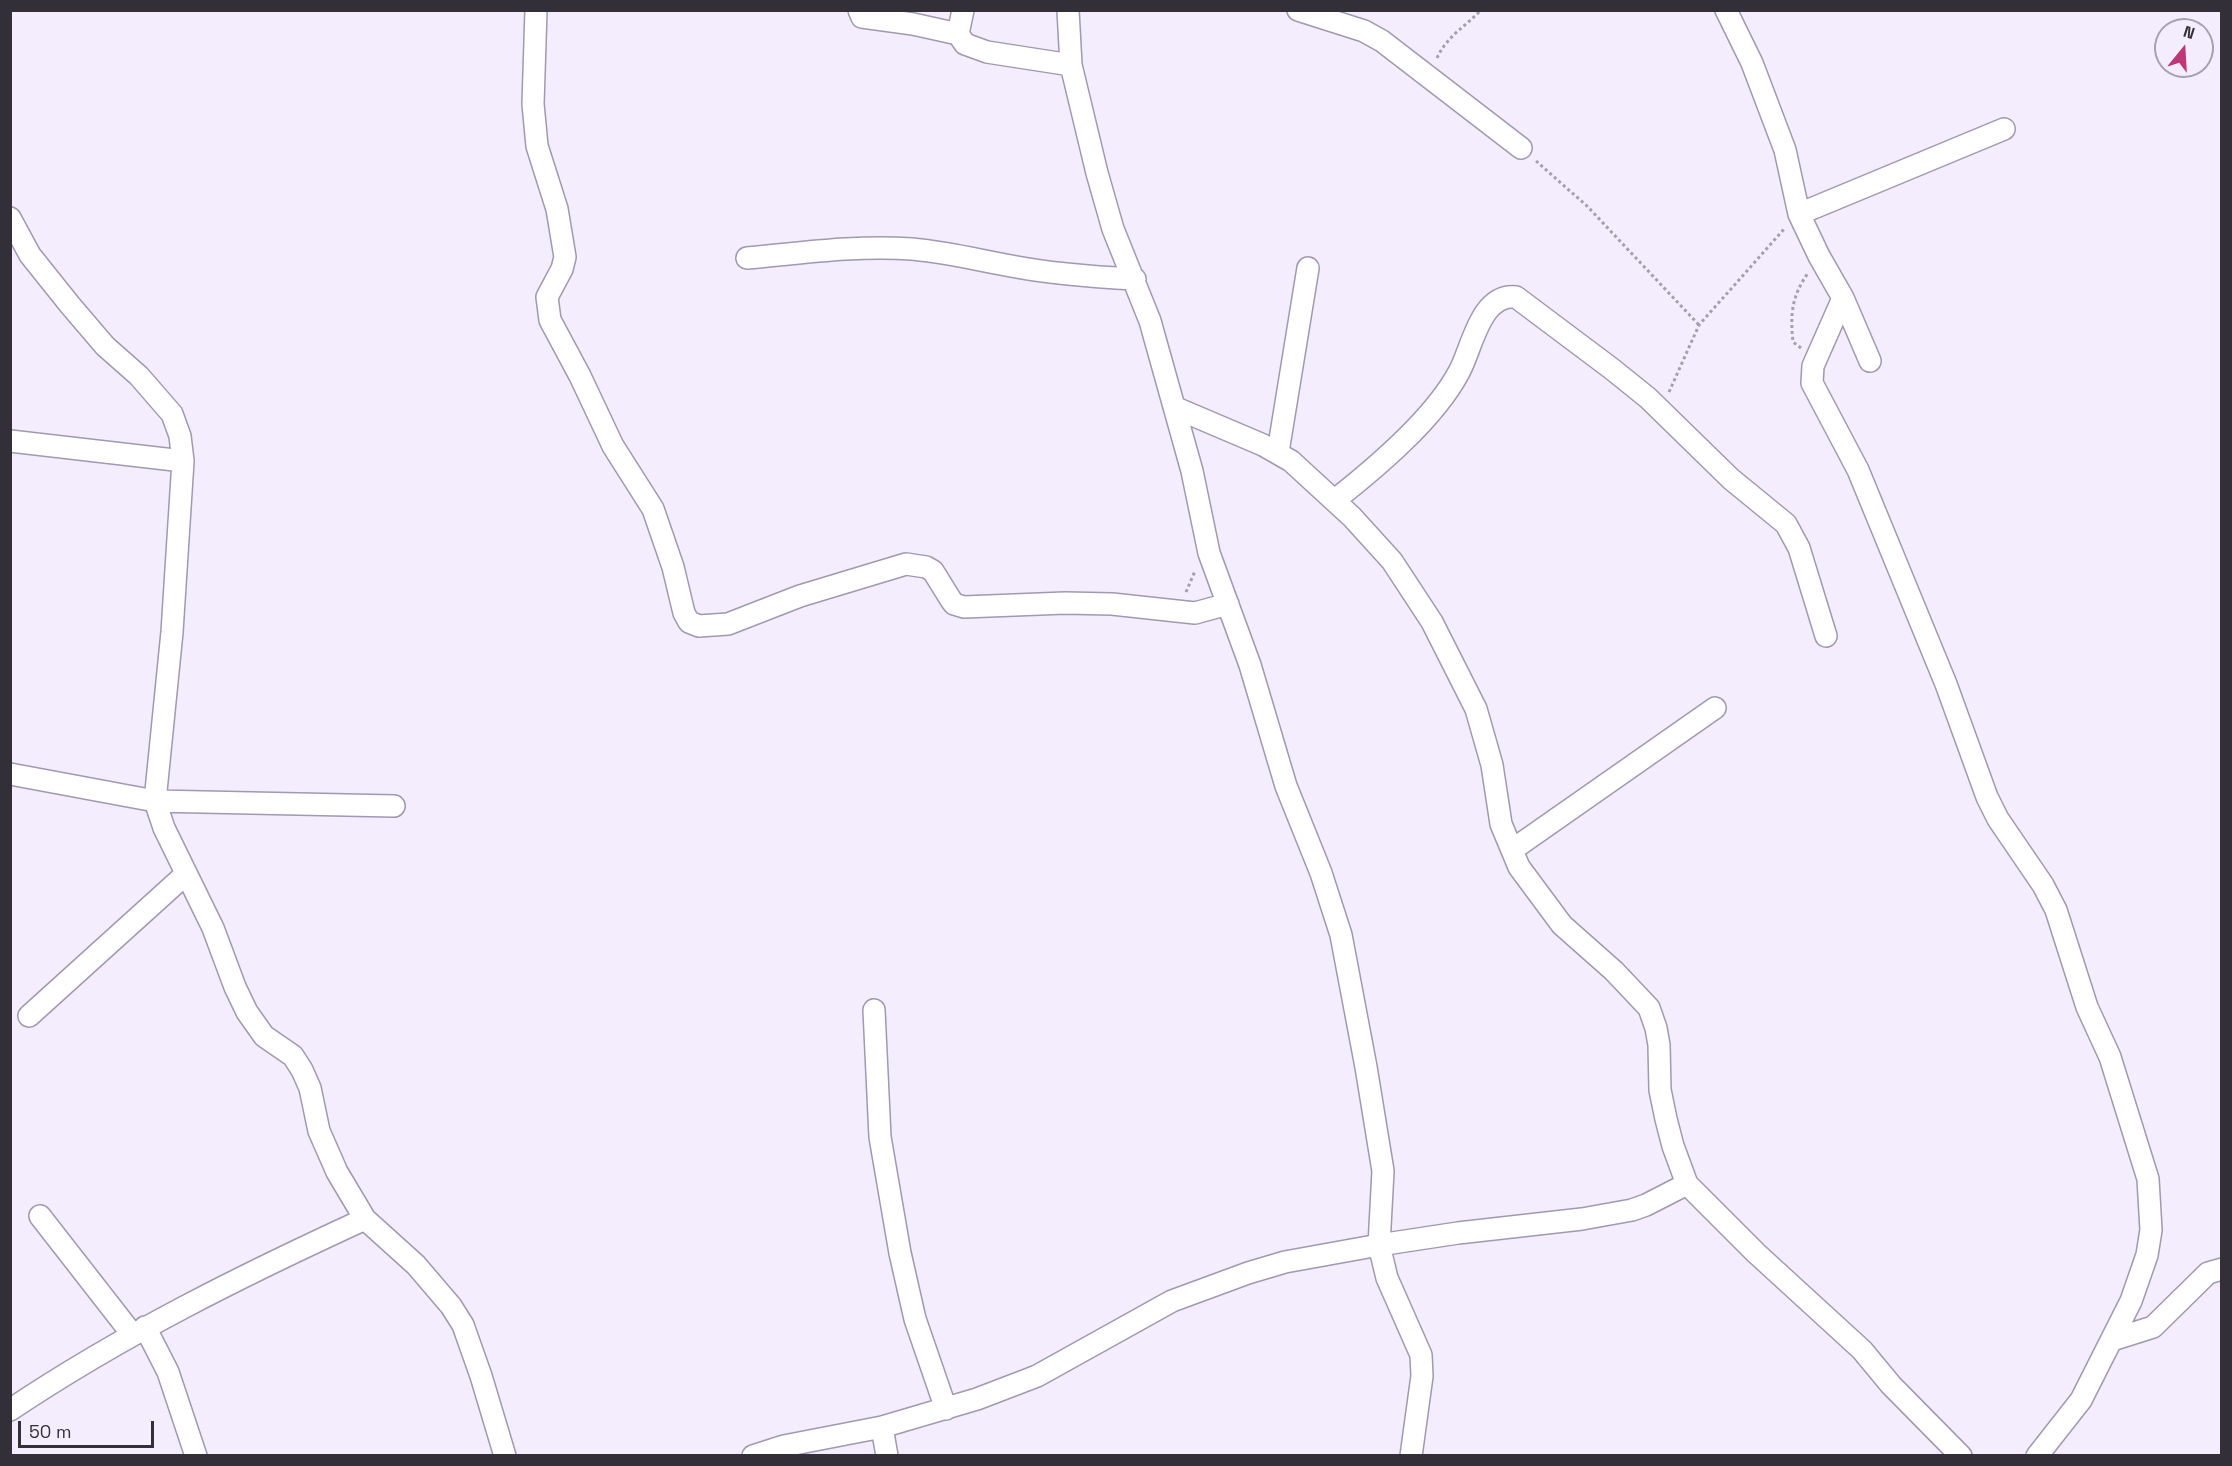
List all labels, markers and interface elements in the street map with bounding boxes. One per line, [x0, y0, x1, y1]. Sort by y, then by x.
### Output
north arrow [2154, 18, 2214, 78]
text: N [2181, 21, 2197, 44]
scale bar [21, 1409, 158, 1447]
text: 50 m [29, 1420, 71, 1443]

